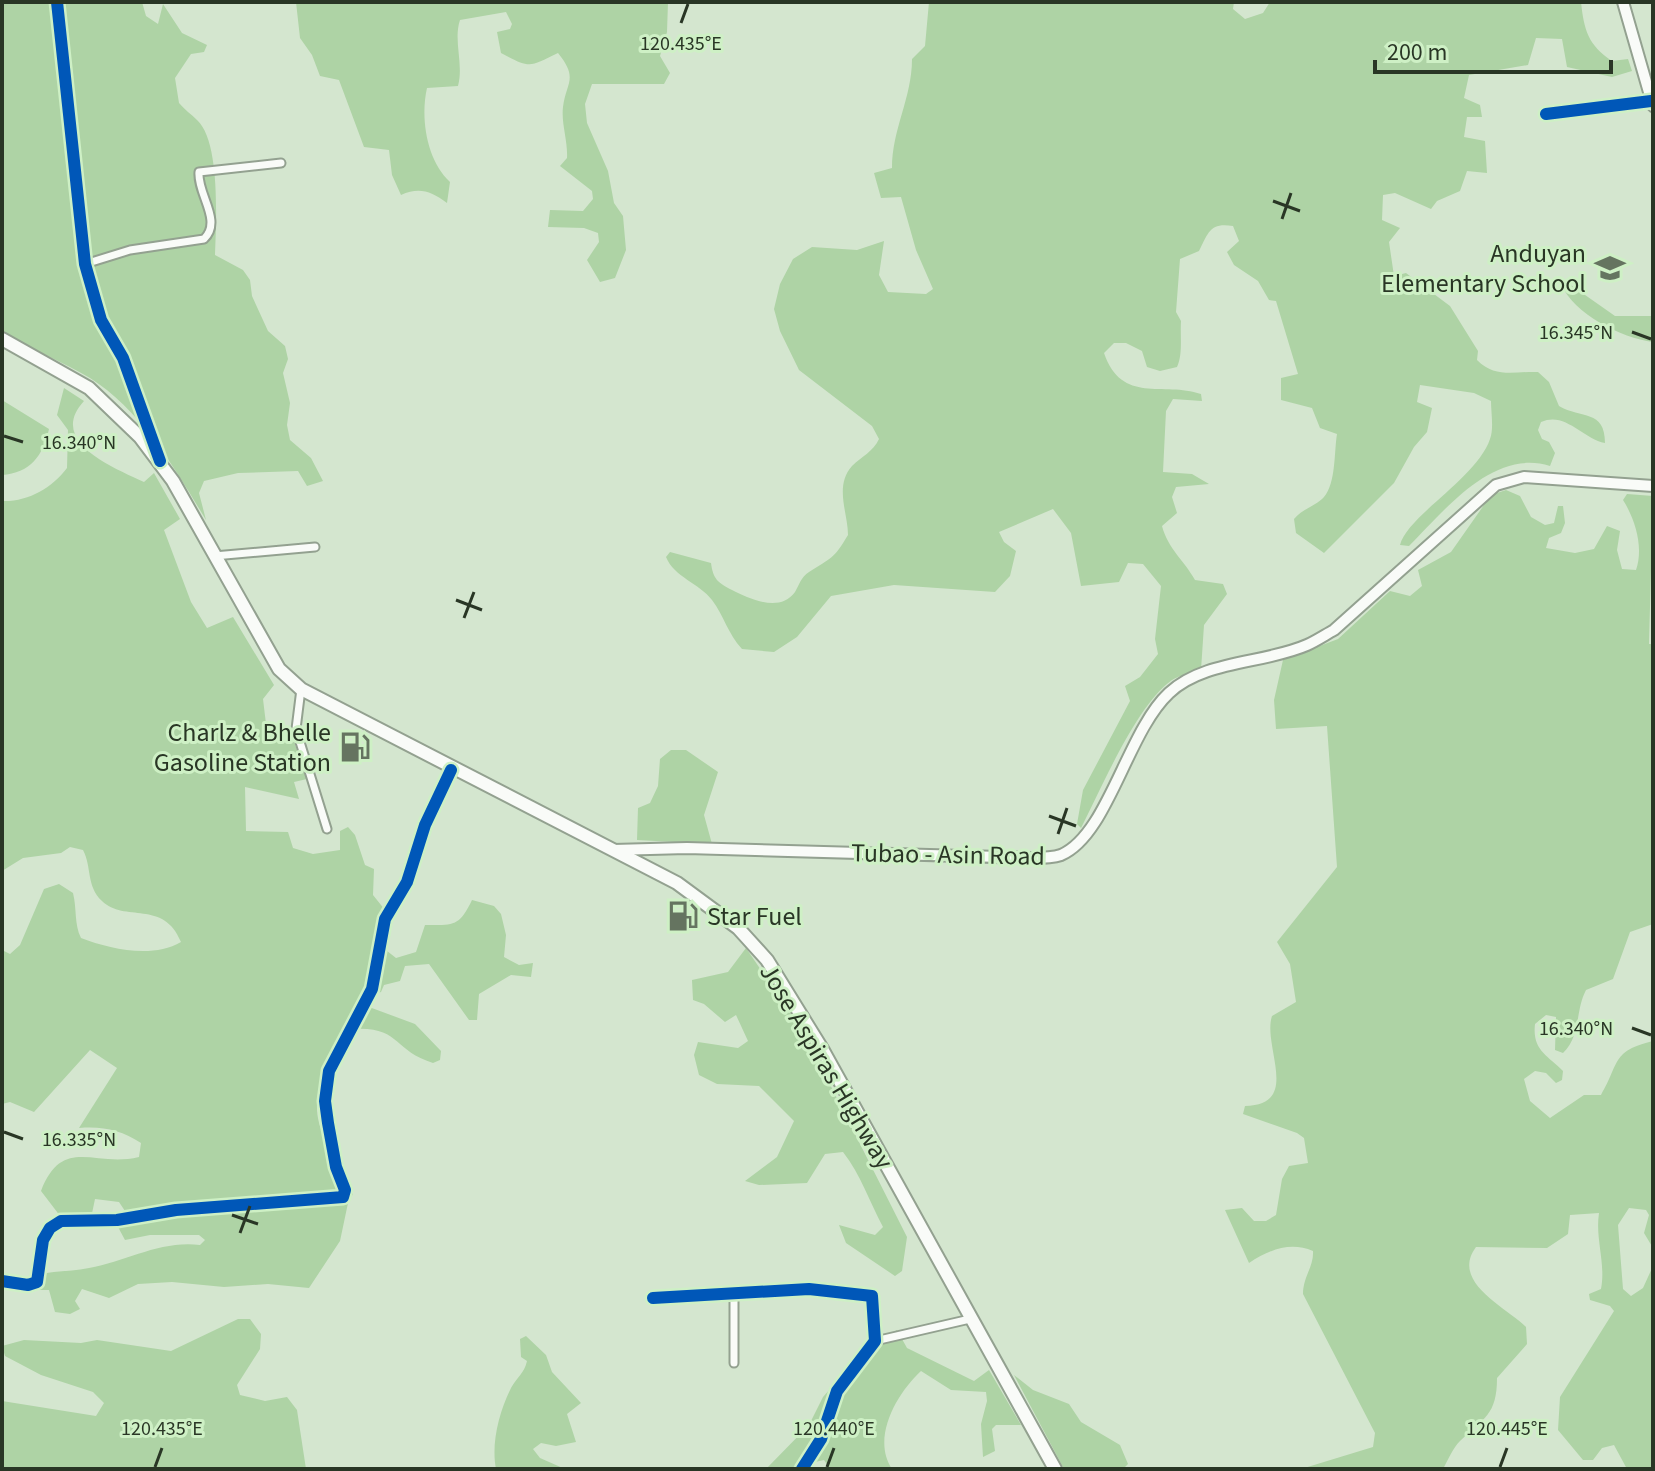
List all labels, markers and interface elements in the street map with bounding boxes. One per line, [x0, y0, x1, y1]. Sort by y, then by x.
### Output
scale bar [1375, 24, 1611, 74]
text: 120.435°E [640, 30, 722, 58]
text: 200 m [1387, 35, 1447, 70]
place label: Anduyan Elementary School [1381, 235, 1586, 302]
school or university icon: Anduyan Elementary School [1593, 251, 1627, 285]
text: 16.345°N [1539, 319, 1613, 347]
text: 16.340°N [42, 429, 116, 457]
place label: Charlz & Bhelle Gasoline Station [154, 714, 331, 781]
fuel station icon: Charlz & Bhelle Gasoline Station [338, 730, 372, 764]
street label: Tubao - Asin Road [851, 834, 1045, 875]
place label: Star Fuel [707, 898, 802, 935]
fuel station icon: Star Fuel [666, 899, 700, 933]
street label: Jose Aspiras Highway [751, 957, 903, 1176]
text: 16.340°N [1539, 1015, 1613, 1043]
text: 16.335°N [42, 1126, 116, 1154]
text: 120.435°E [121, 1415, 203, 1443]
text: 120.440°E [793, 1415, 875, 1443]
text: 120.445°E [1466, 1415, 1548, 1443]

